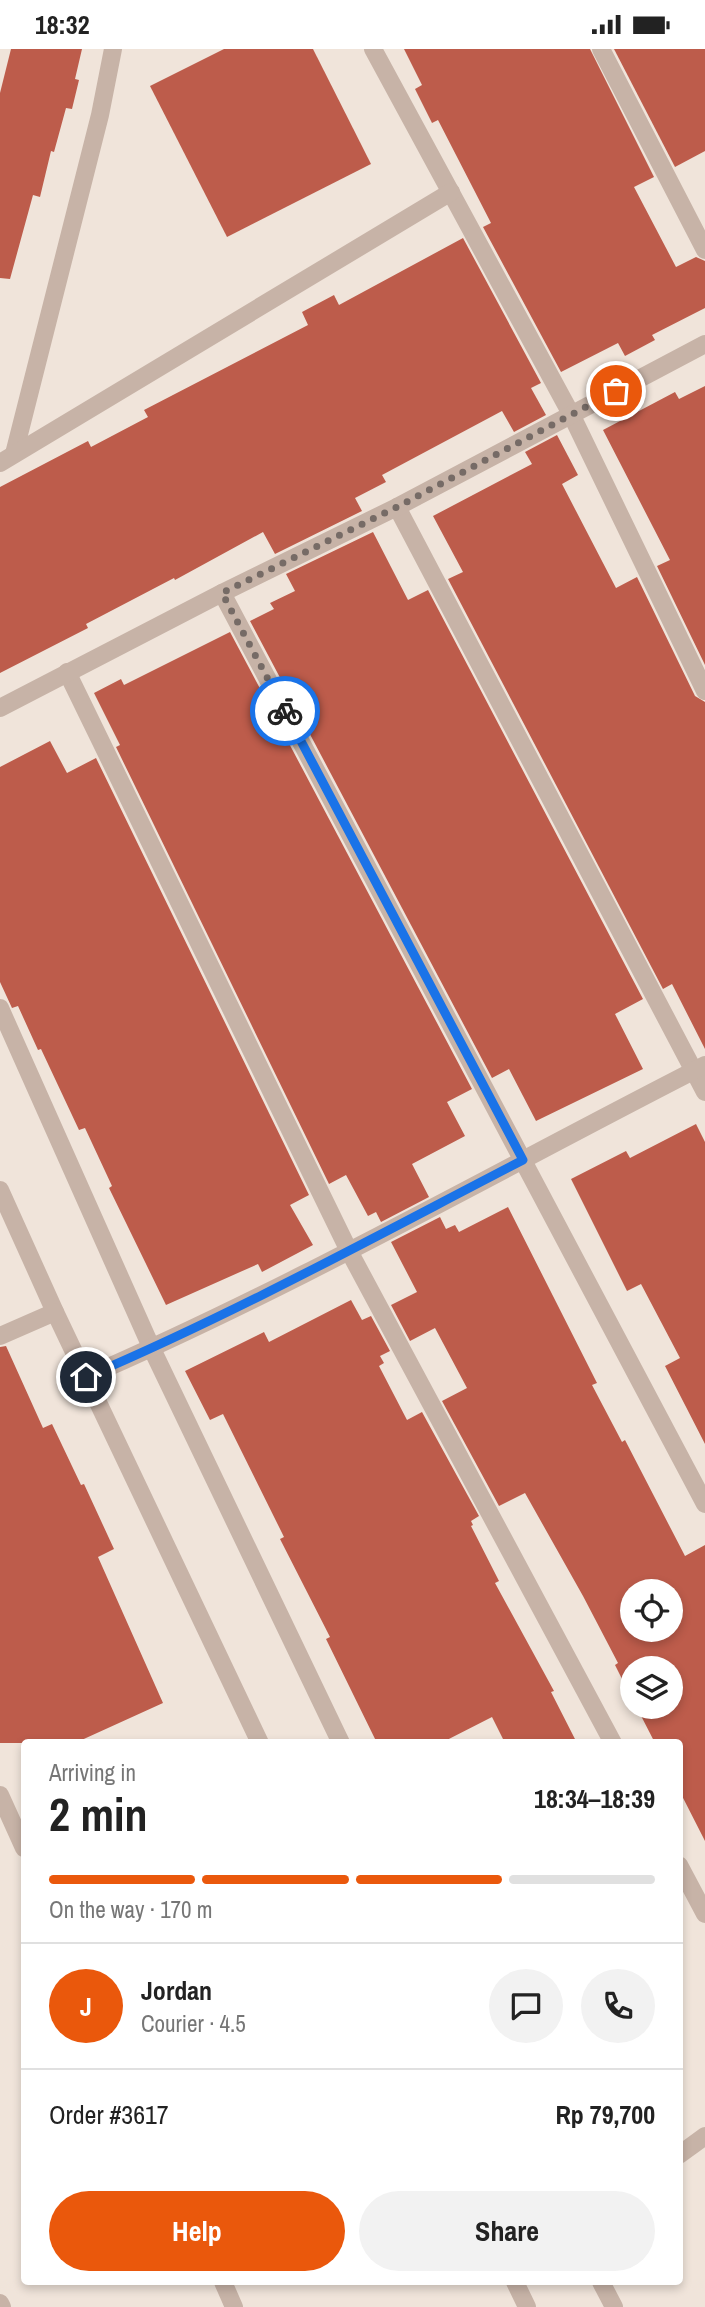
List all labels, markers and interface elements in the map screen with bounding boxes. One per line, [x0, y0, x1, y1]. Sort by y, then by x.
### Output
text: 18:32 [35, 7, 90, 42]
pin [586, 361, 646, 421]
icon: bag [597, 372, 635, 410]
courier [250, 676, 320, 746]
icon: bike [266, 692, 304, 730]
pin [56, 1347, 116, 1407]
icon: home [67, 1358, 105, 1396]
map controls [620, 1579, 683, 1719]
button: locate [620, 1579, 683, 1642]
button: layers [620, 1656, 683, 1719]
text: Arriving in [49, 1757, 136, 1788]
text: 18:34–18:39 [534, 1781, 655, 1816]
text: 2 min [49, 1783, 148, 1845]
text: On the way · 170 m [49, 1894, 213, 1925]
button: chat [489, 1969, 563, 2043]
button: phone [581, 1969, 655, 2043]
text: Jordan [141, 1973, 212, 2008]
text: J [80, 1989, 92, 2024]
text: Courier · 4.5 [141, 2008, 246, 2039]
text: Order #3617 [49, 2097, 169, 2132]
text: Rp 79,700 [555, 2097, 655, 2132]
button: Help [49, 2191, 345, 2271]
button: Share [359, 2191, 655, 2271]

